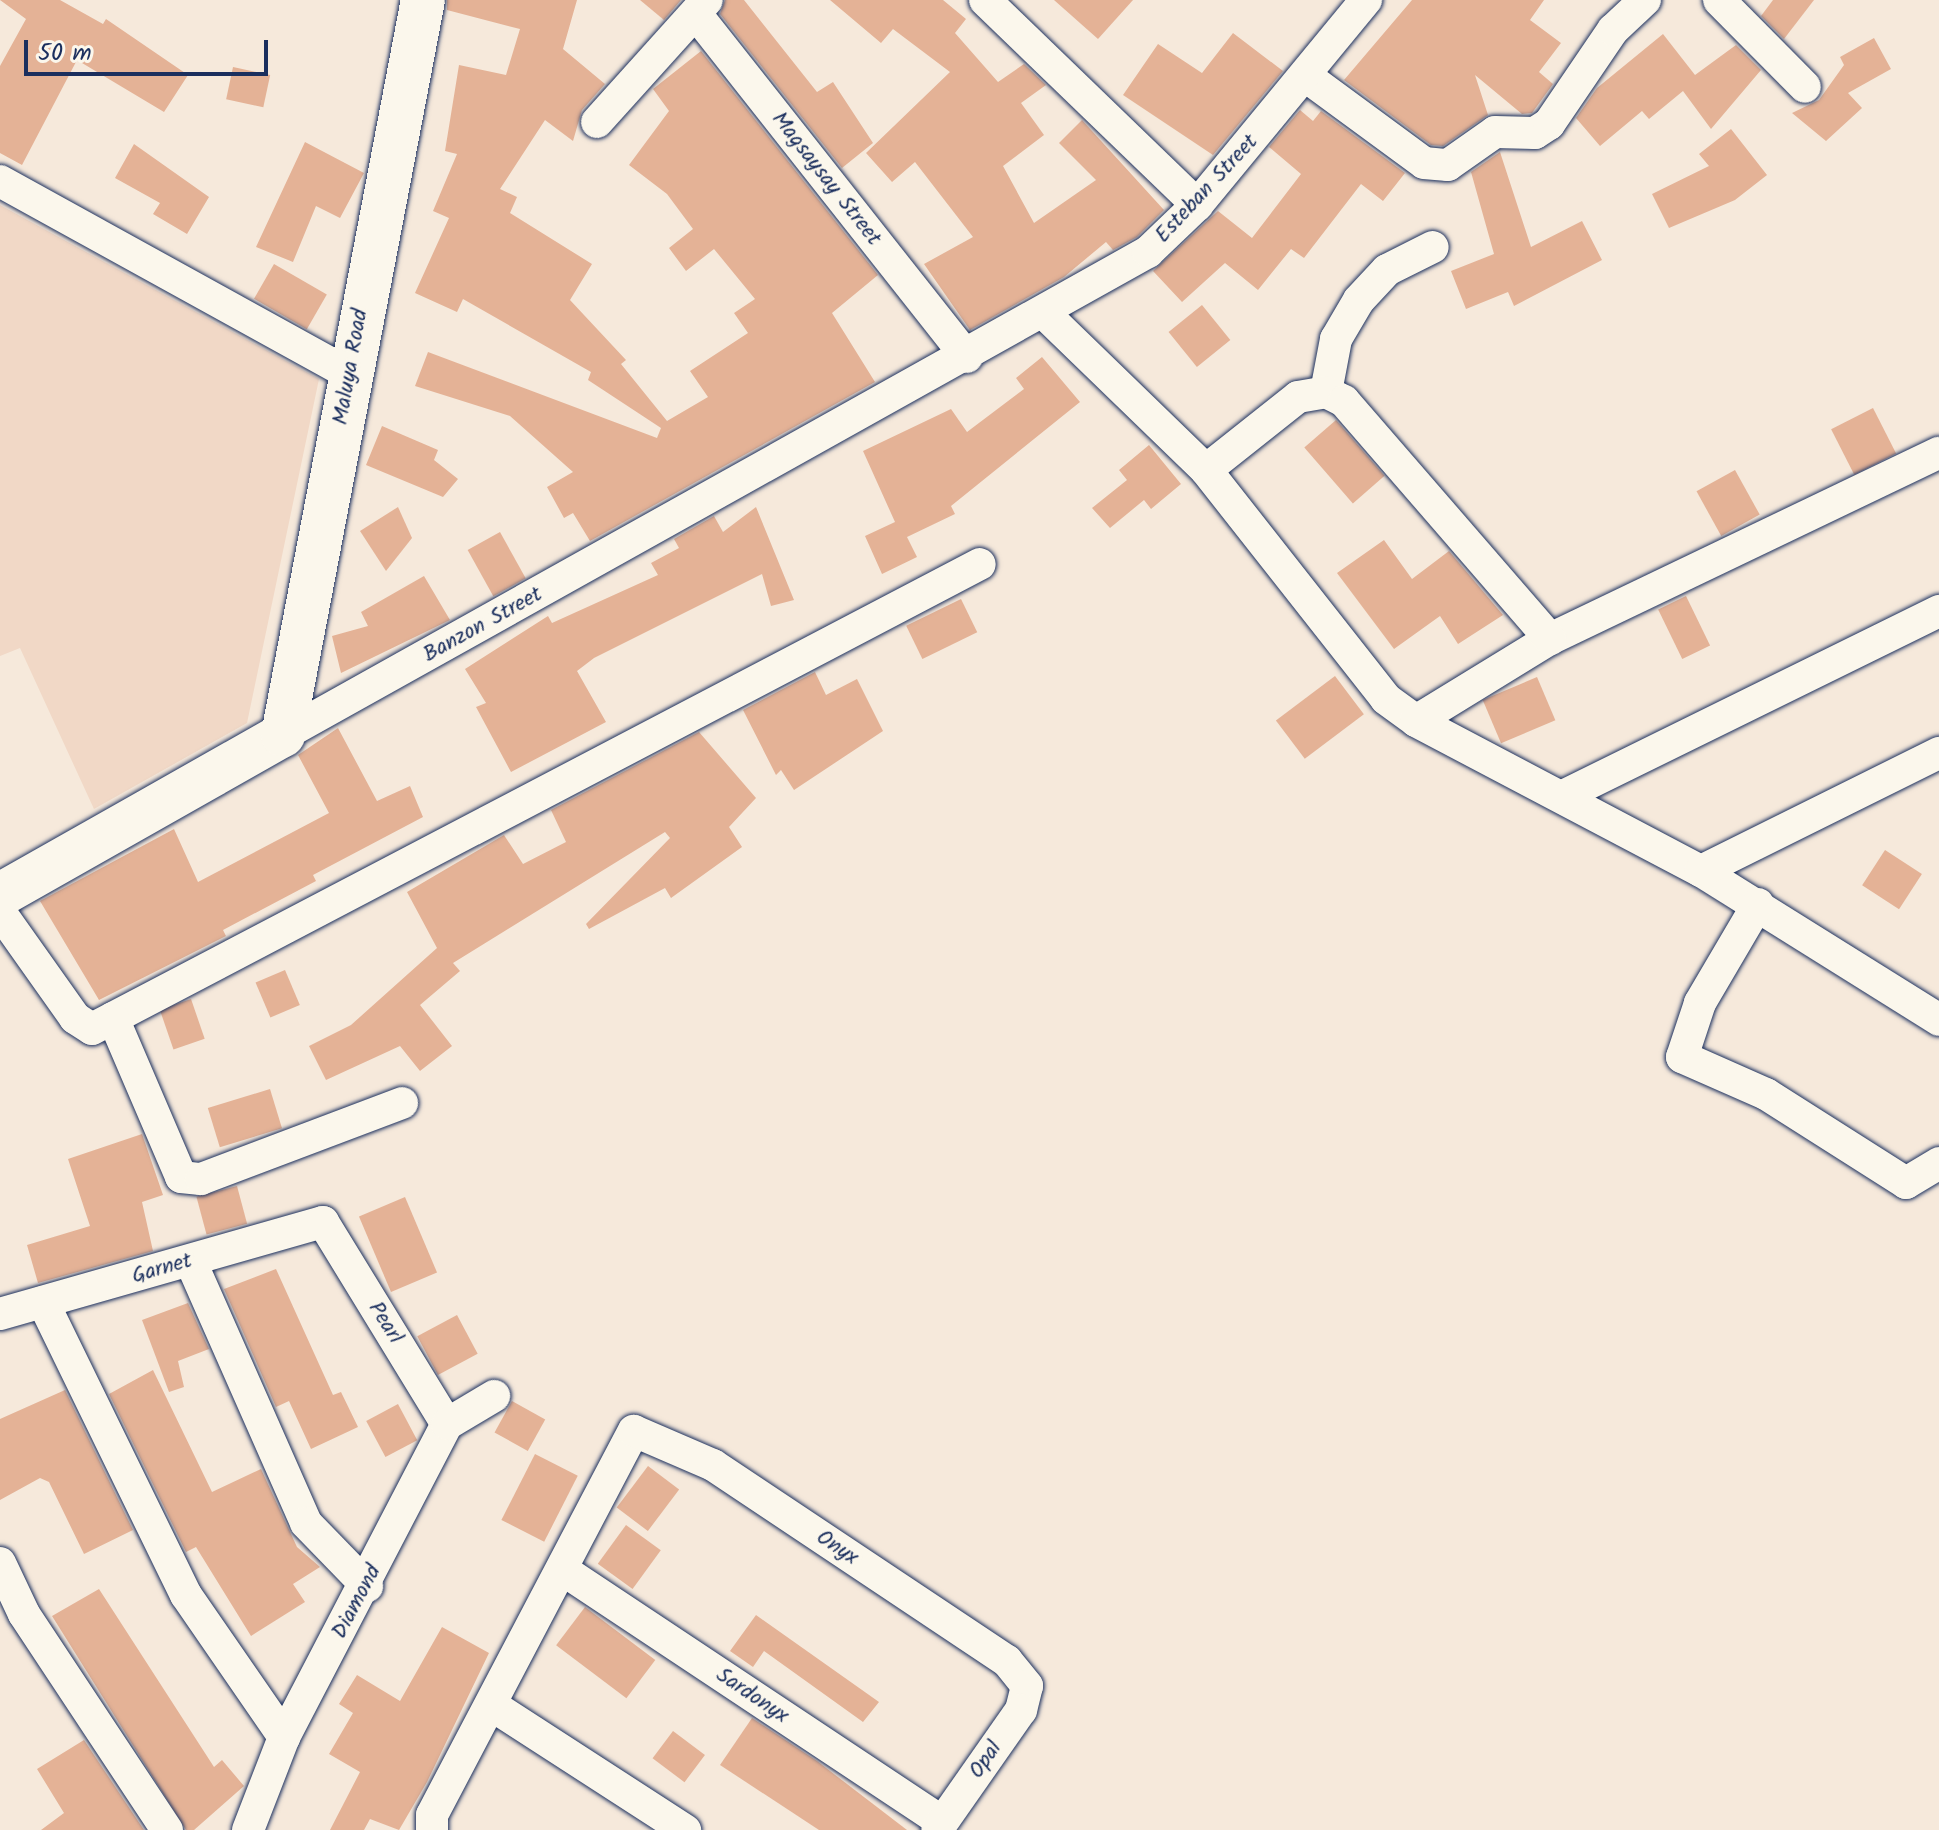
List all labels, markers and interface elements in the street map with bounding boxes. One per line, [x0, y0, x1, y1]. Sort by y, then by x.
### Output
scale bar [28, 24, 272, 74]
text: 50 m [38, 34, 92, 73]
street label: Magsaysay Street [765, 107, 887, 251]
street label: Esteban Street [1150, 129, 1264, 249]
street label: Maluya Road [328, 307, 374, 427]
street label: Banzon Street [419, 581, 547, 669]
street label: Garnet [129, 1248, 195, 1290]
street label: Pearl [362, 1297, 408, 1349]
street label: Onyx [811, 1524, 863, 1572]
street label: Diamond [327, 1561, 387, 1643]
street label: Sardonyx [711, 1662, 793, 1730]
street label: Opal [964, 1736, 1008, 1784]

